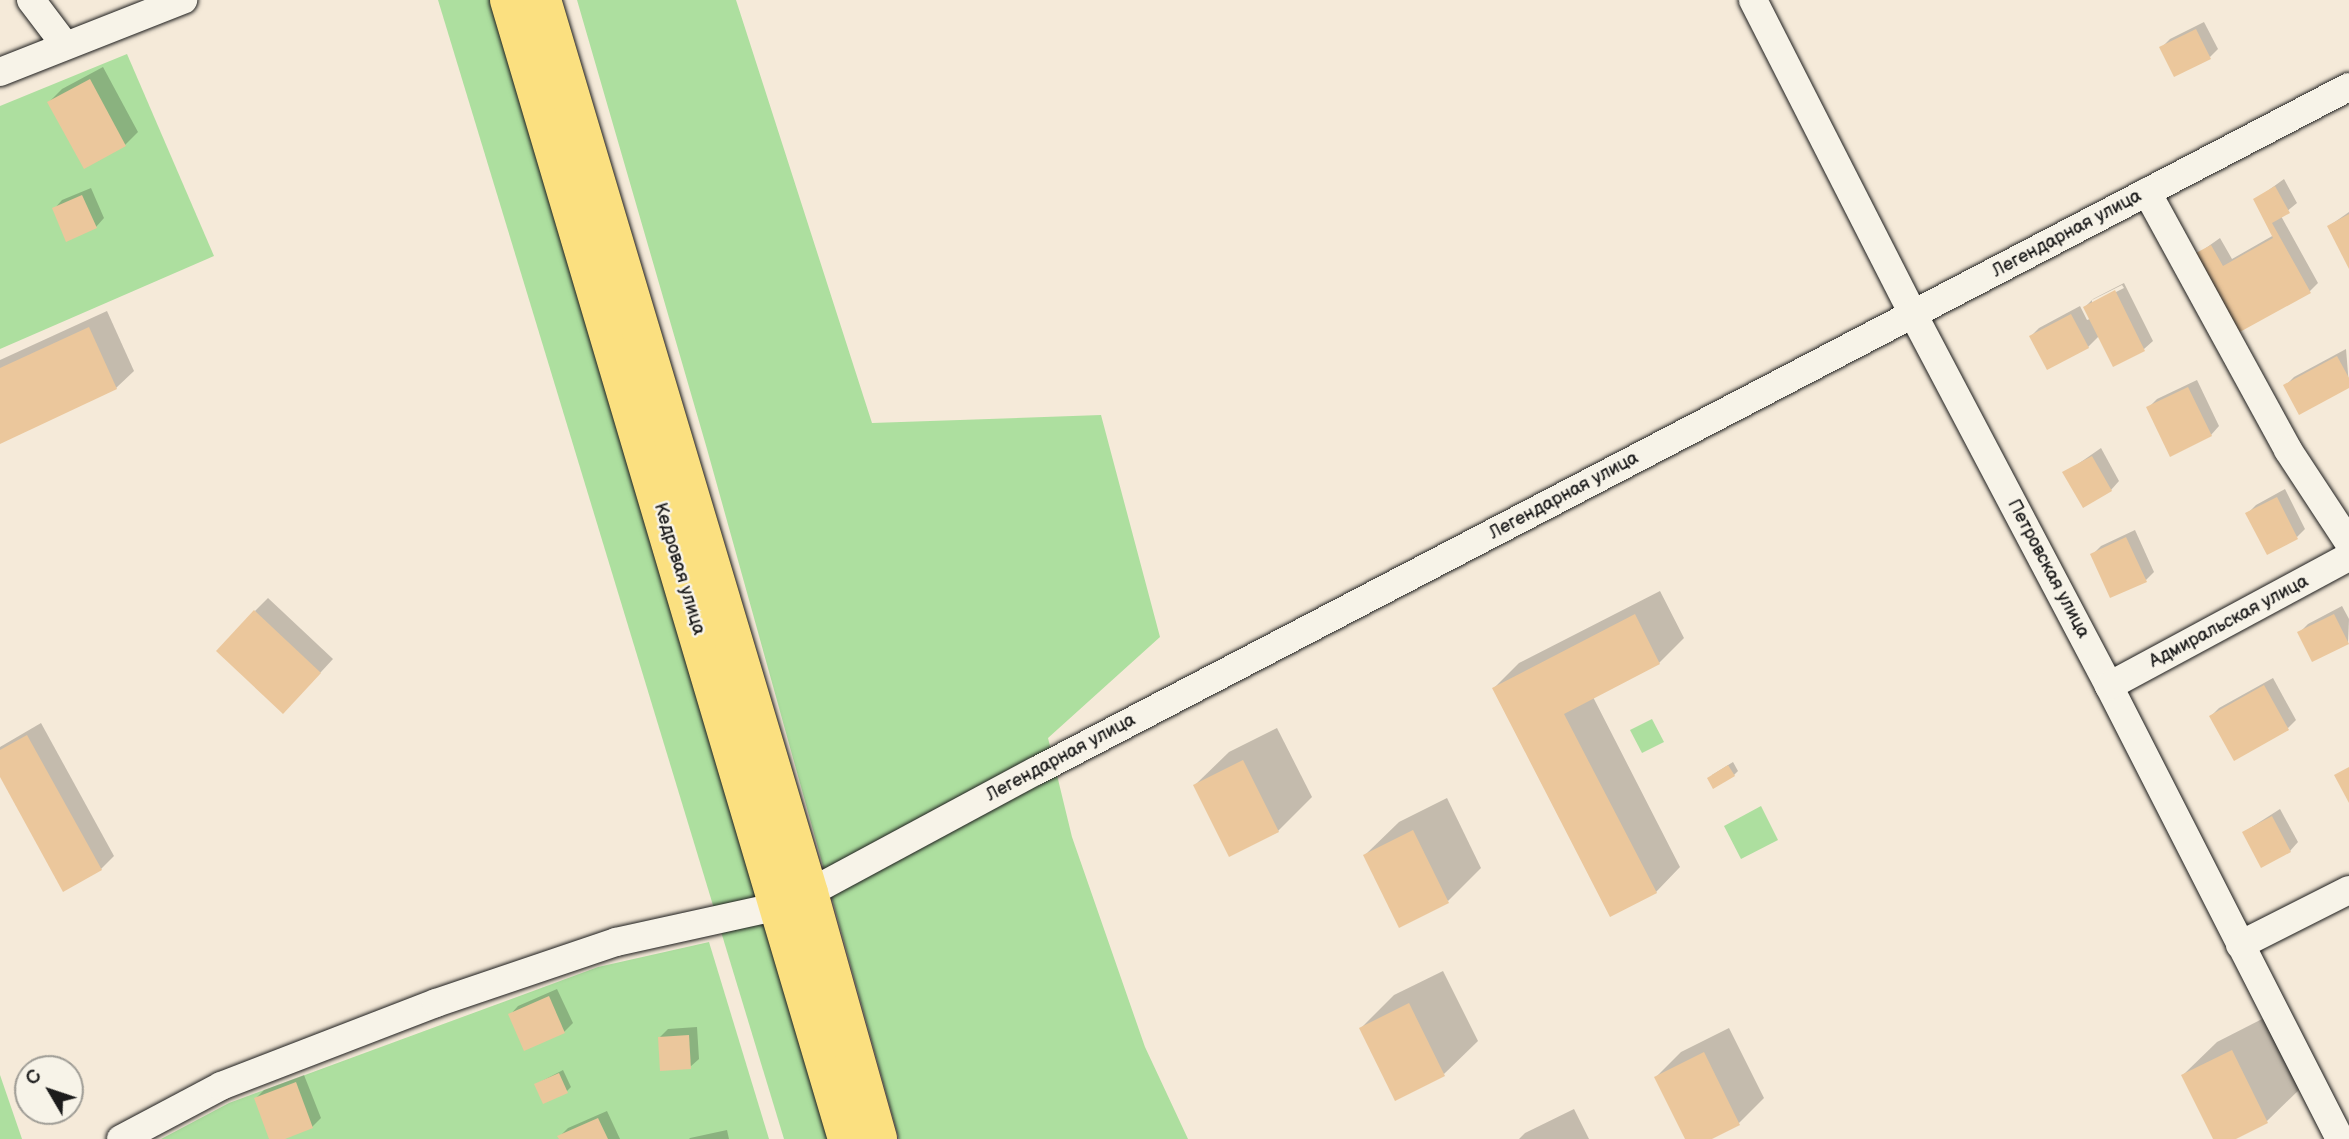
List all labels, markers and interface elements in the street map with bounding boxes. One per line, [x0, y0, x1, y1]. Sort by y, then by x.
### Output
street label: Легендарная улица [1989, 186, 2145, 282]
street label: Легендарная улица [1486, 448, 1642, 544]
street label: Петровская улица [2002, 496, 2094, 642]
street label: Кедровая улица [649, 500, 709, 638]
street label: Адмиральская улица [2146, 571, 2312, 673]
street label: Легендарная улица [983, 710, 1139, 806]
north arrow [14, 1055, 84, 1125]
text: С [21, 1065, 47, 1090]

